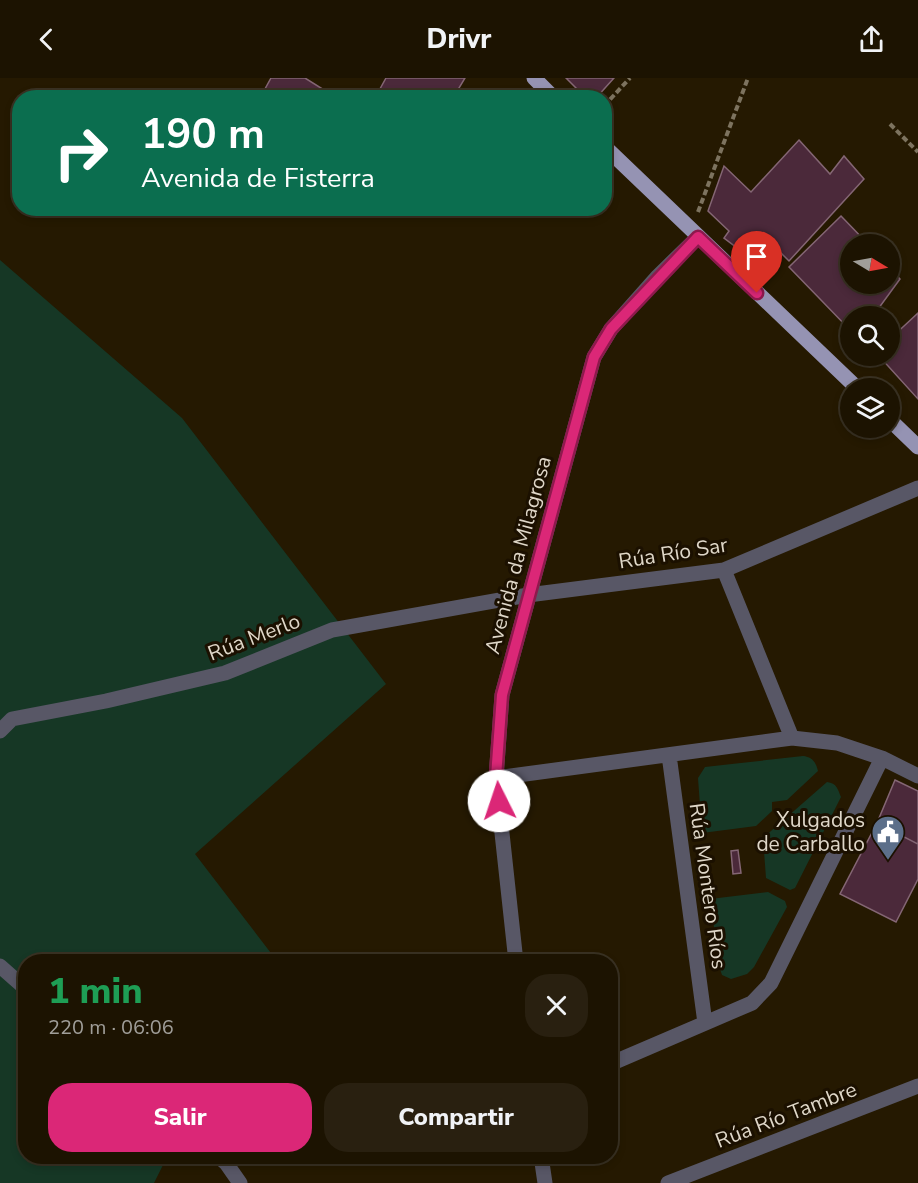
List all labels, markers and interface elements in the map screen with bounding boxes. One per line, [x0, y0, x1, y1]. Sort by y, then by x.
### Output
text: Drivr [427, 21, 491, 58]
icon: back [30, 23, 63, 56]
icon: share [855, 23, 888, 56]
text: 190 m [141, 106, 265, 163]
icon: right [42, 114, 120, 192]
text: Avenida de Fisterra [141, 160, 375, 197]
pin [731, 231, 782, 293]
north arrow [840, 234, 900, 294]
map controls [840, 234, 900, 438]
icon: arrive [740, 240, 773, 273]
button: search [840, 306, 900, 366]
button: layers [840, 378, 900, 438]
street label: Avenida da Milagrosa [478, 453, 558, 657]
street label: Rúa Río Sar [617, 531, 730, 575]
street label: Rúa Merlo [204, 607, 304, 667]
position arrow [467, 769, 531, 833]
street label: Rúa Montero Ríos [682, 801, 734, 971]
place label: Xulgados de Carballo [756, 806, 865, 858]
public building icon: Xulgados de Carballo [870, 814, 906, 861]
text: 1 min [48, 967, 143, 1016]
button: close [525, 974, 588, 1037]
text: 220 m · 06:06 [48, 1014, 174, 1041]
street label: Rúa Río Tambre [711, 1075, 861, 1155]
button: Salir [48, 1083, 312, 1152]
button: Compartir [324, 1083, 588, 1152]

